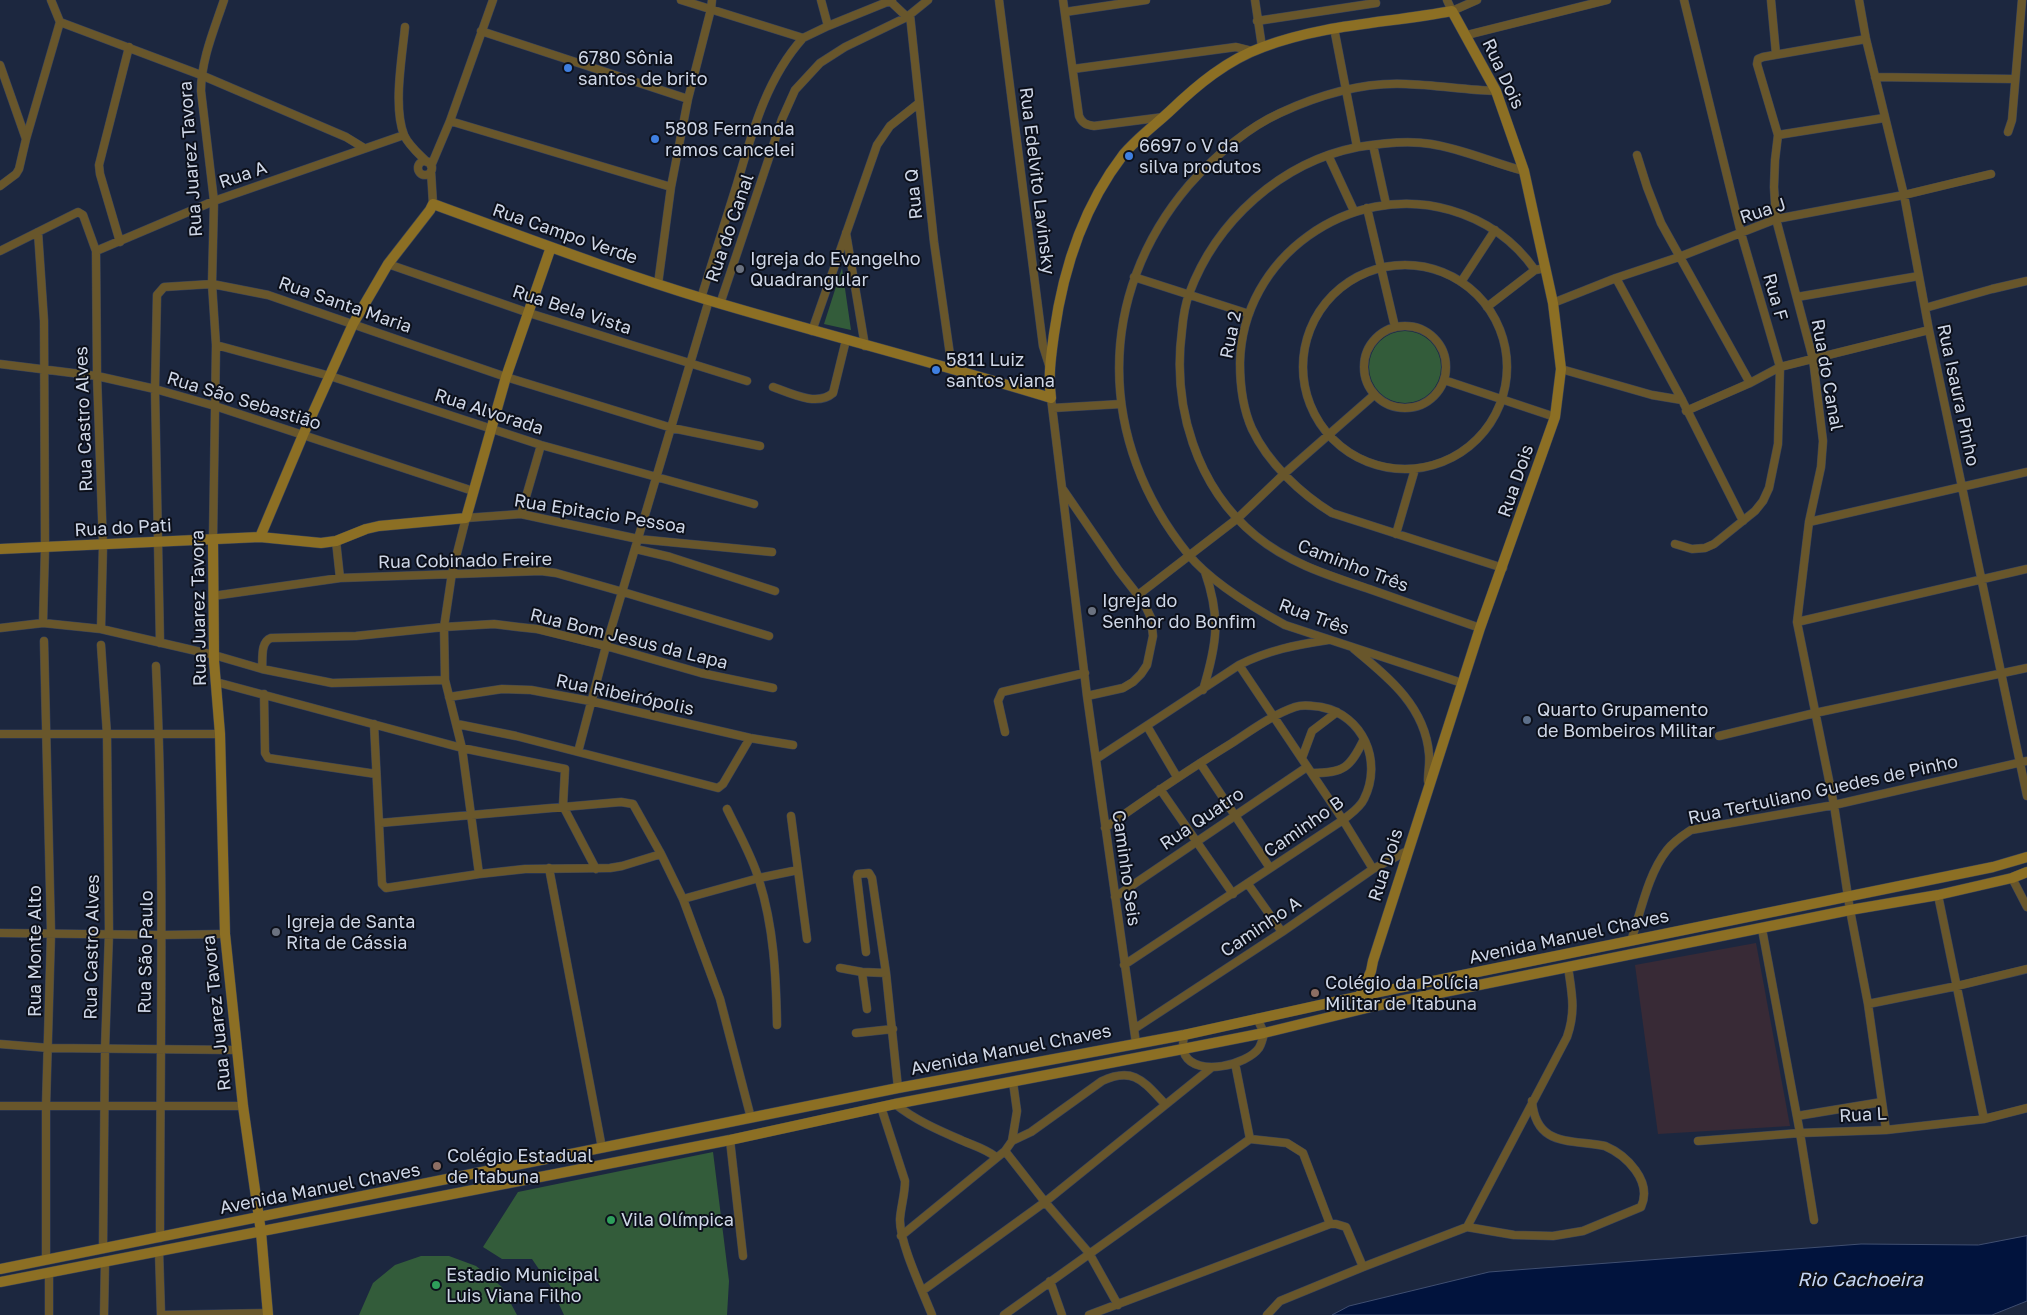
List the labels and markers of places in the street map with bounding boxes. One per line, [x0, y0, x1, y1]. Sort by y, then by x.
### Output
place label: 6780 Sônia santos de brito [578, 47, 708, 90]
marker: 6780 Sônia santos de brito [562, 62, 574, 74]
place label: 5808 Fernanda ramos cancelei [665, 118, 795, 160]
marker: 5808 Fernanda ramos cancelei [649, 133, 661, 145]
place label: 6697 o V da silva produtos [1139, 135, 1261, 178]
marker: 6697 o V da silva produtos [1123, 150, 1135, 162]
place label: Igreja do Evangelho Quadrangular [750, 248, 921, 290]
marker: Igreja do Evangelho Quadrangular [734, 263, 746, 275]
place label: 5811 Luiz santos viana [946, 349, 1055, 392]
marker: 5811 Luiz santos viana [930, 364, 942, 376]
place label: Igreja do Senhor do Bonfim [1102, 590, 1256, 632]
marker: Igreja do Senhor do Bonfim [1086, 605, 1098, 617]
place label: Quarto Grupamento de Bombeiros Militar [1537, 699, 1715, 742]
marker: Quarto Grupamento de Bombeiros Militar [1521, 714, 1533, 726]
place label: Igreja de Santa Rita de Cássia [286, 911, 415, 954]
marker: Igreja de Santa Rita de Cássia [270, 926, 282, 938]
place label: Colégio da Polícia Militar de Itabuna [1325, 972, 1479, 1014]
marker: Colégio da Polícia Militar de Itabuna [1309, 987, 1321, 999]
place label: Colégio Estadual de Itabuna [447, 1145, 593, 1188]
marker: Colégio Estadual de Itabuna [431, 1160, 443, 1172]
place label: Vila Olímpica [621, 1209, 734, 1231]
marker: Vila Olímpica [605, 1214, 617, 1226]
place label: Estadio Municipal Luis Viana Filho [446, 1264, 599, 1306]
marker: Estadio Municipal Luis Viana Filho [430, 1279, 442, 1291]

